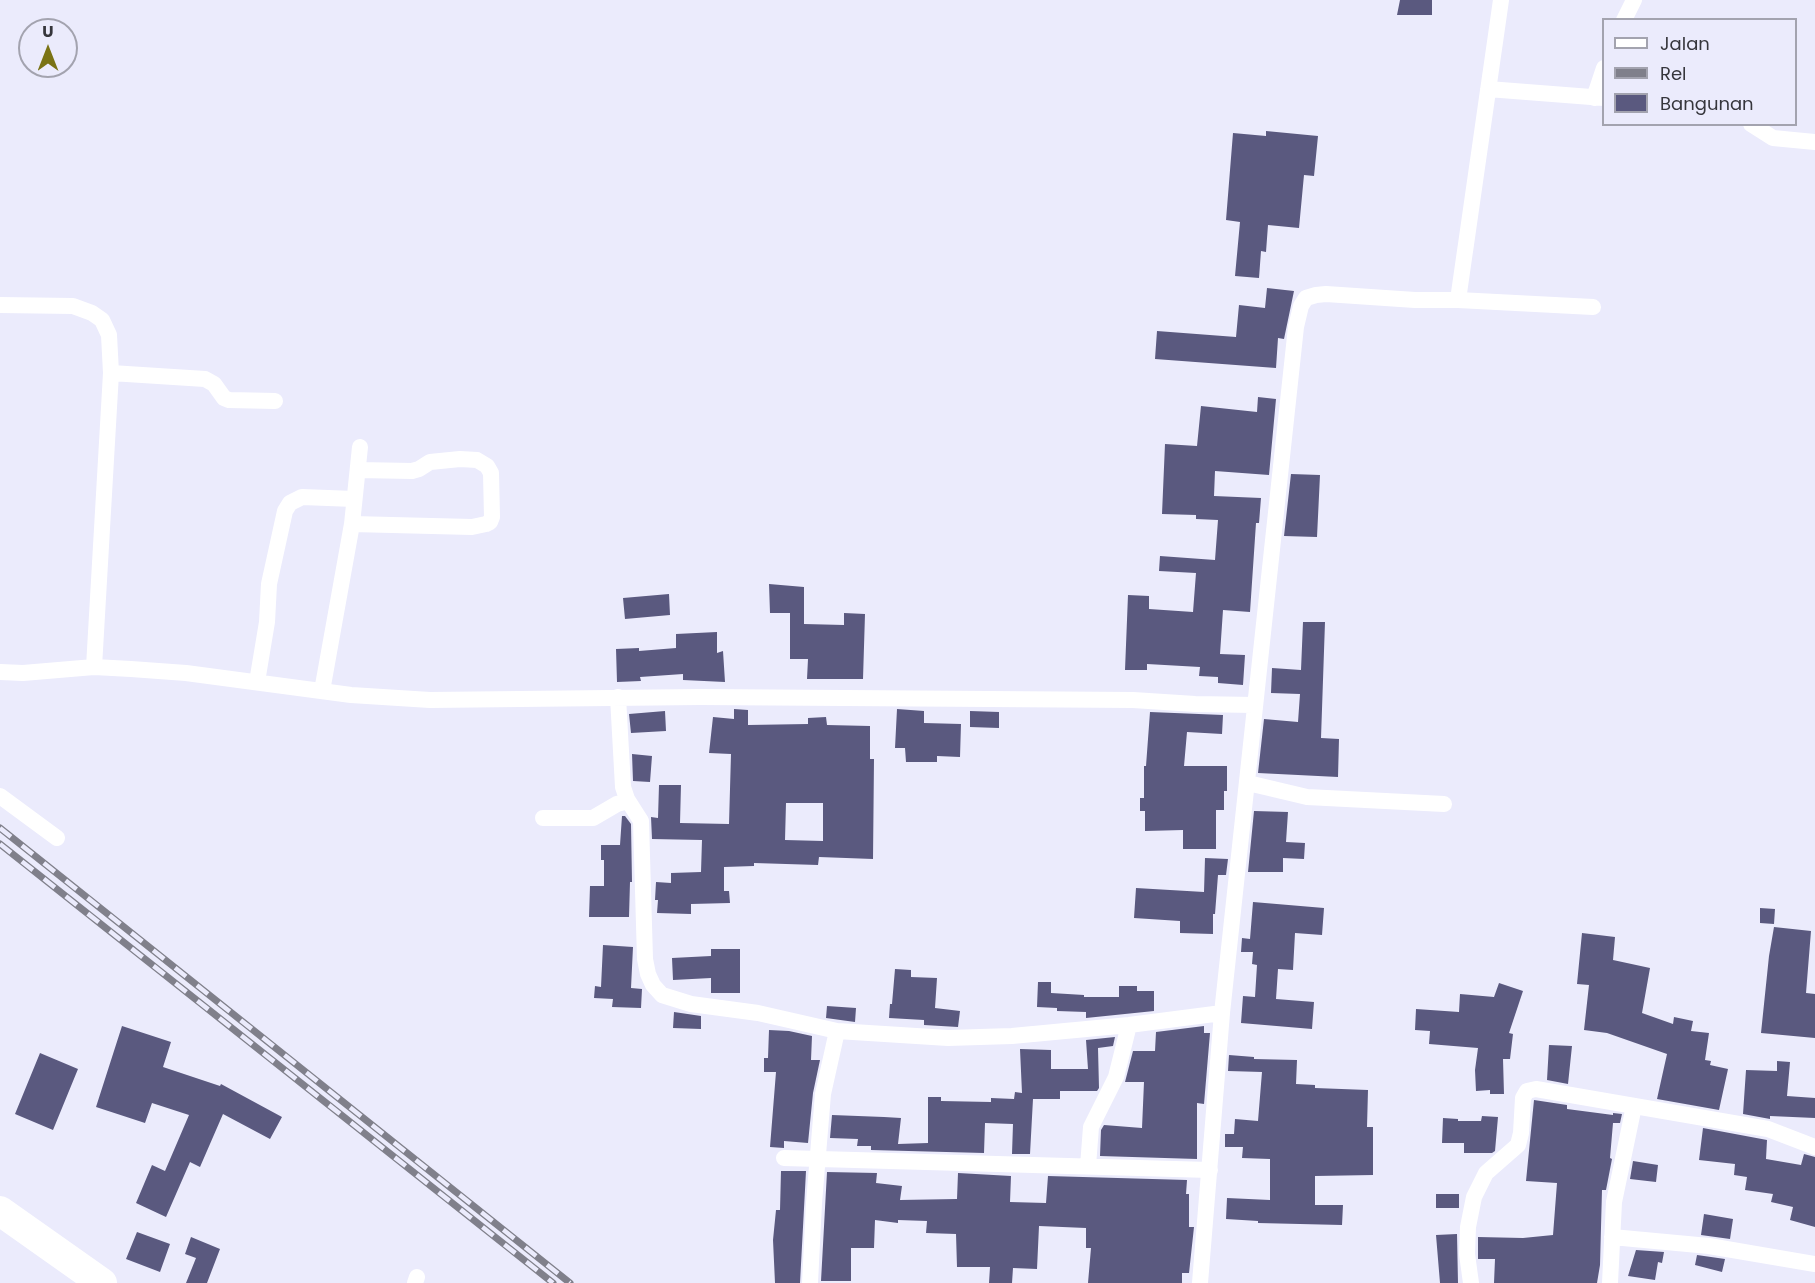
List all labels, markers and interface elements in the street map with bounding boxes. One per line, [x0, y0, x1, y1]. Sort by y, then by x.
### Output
north arrow [18, 18, 78, 78]
legend [1602, 18, 1797, 126]
text: U [42, 20, 54, 43]
text: Jalan [1660, 31, 1710, 56]
text: Rel [1660, 61, 1687, 86]
text: Bangunan [1660, 91, 1754, 116]

